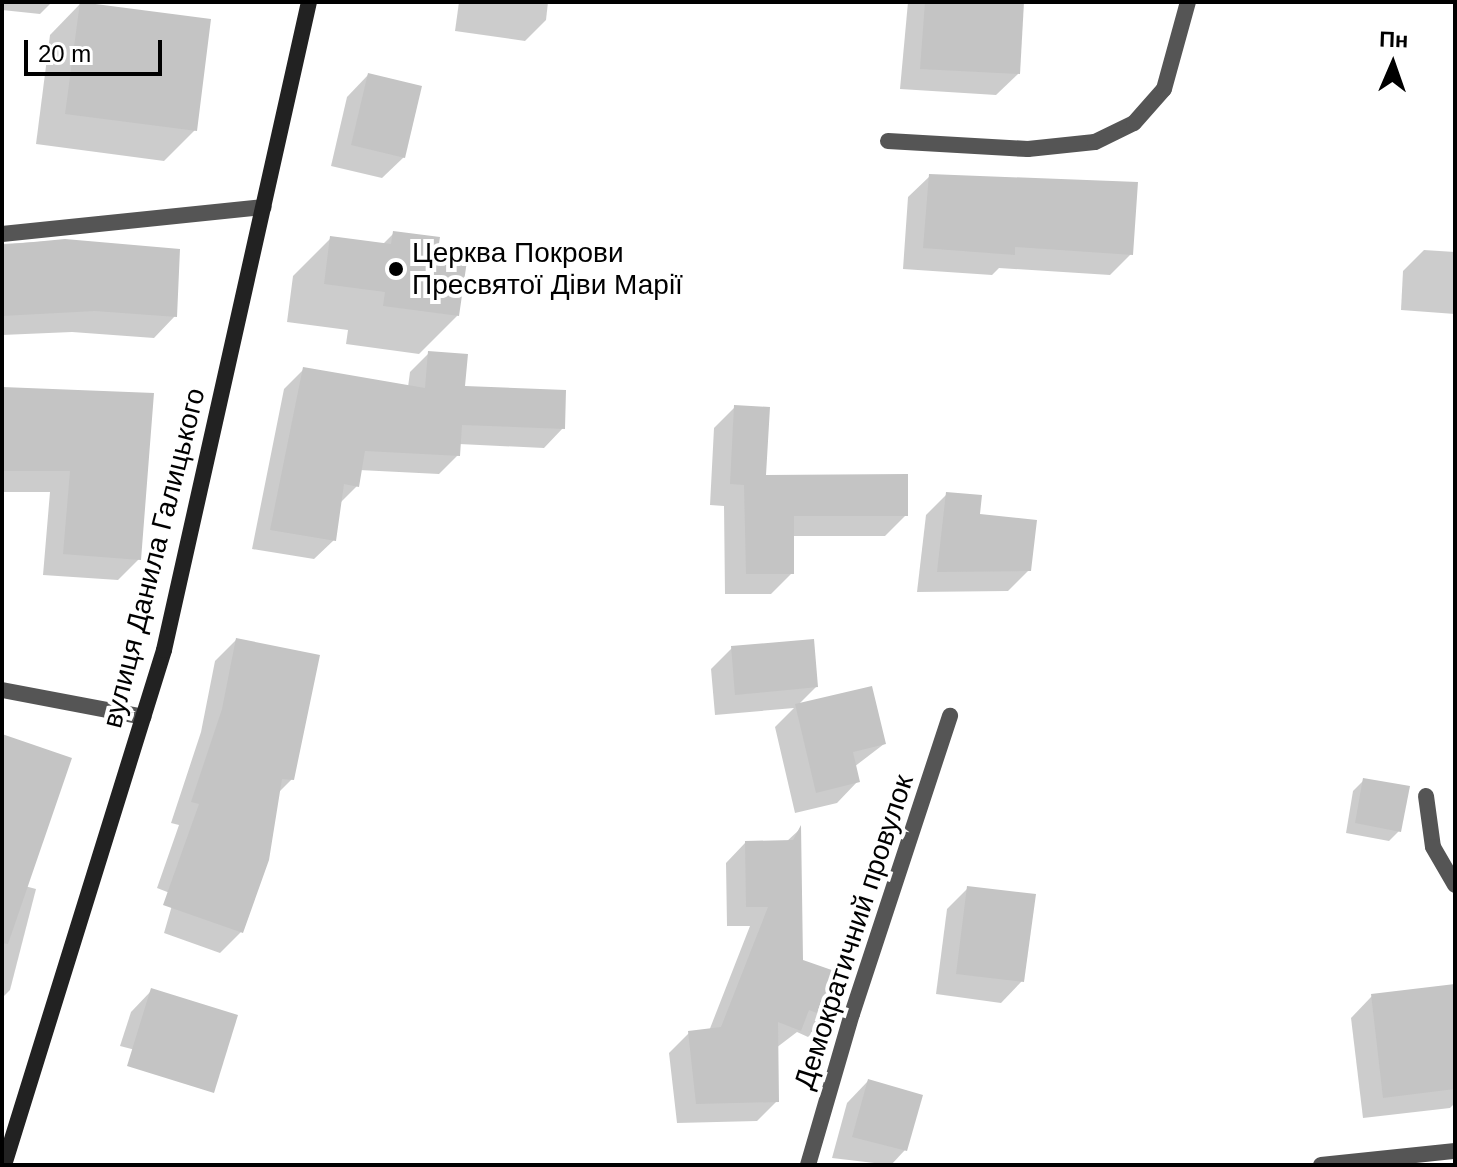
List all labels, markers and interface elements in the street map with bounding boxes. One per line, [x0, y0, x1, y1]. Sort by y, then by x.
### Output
scale bar [28, 24, 166, 74]
north arrow [1353, 24, 1433, 104]
text: Пн [1379, 27, 1409, 53]
text: 20 m [38, 40, 91, 67]
place label: Церква Покрови Пресвятої Діви Марії [412, 236, 683, 302]
marker: Церква Покрови Пресвятої Діви Марії [387, 260, 405, 278]
street label: вулиця Данила Галицького [95, 385, 213, 731]
street label: Демократичний провулок [787, 771, 921, 1093]

